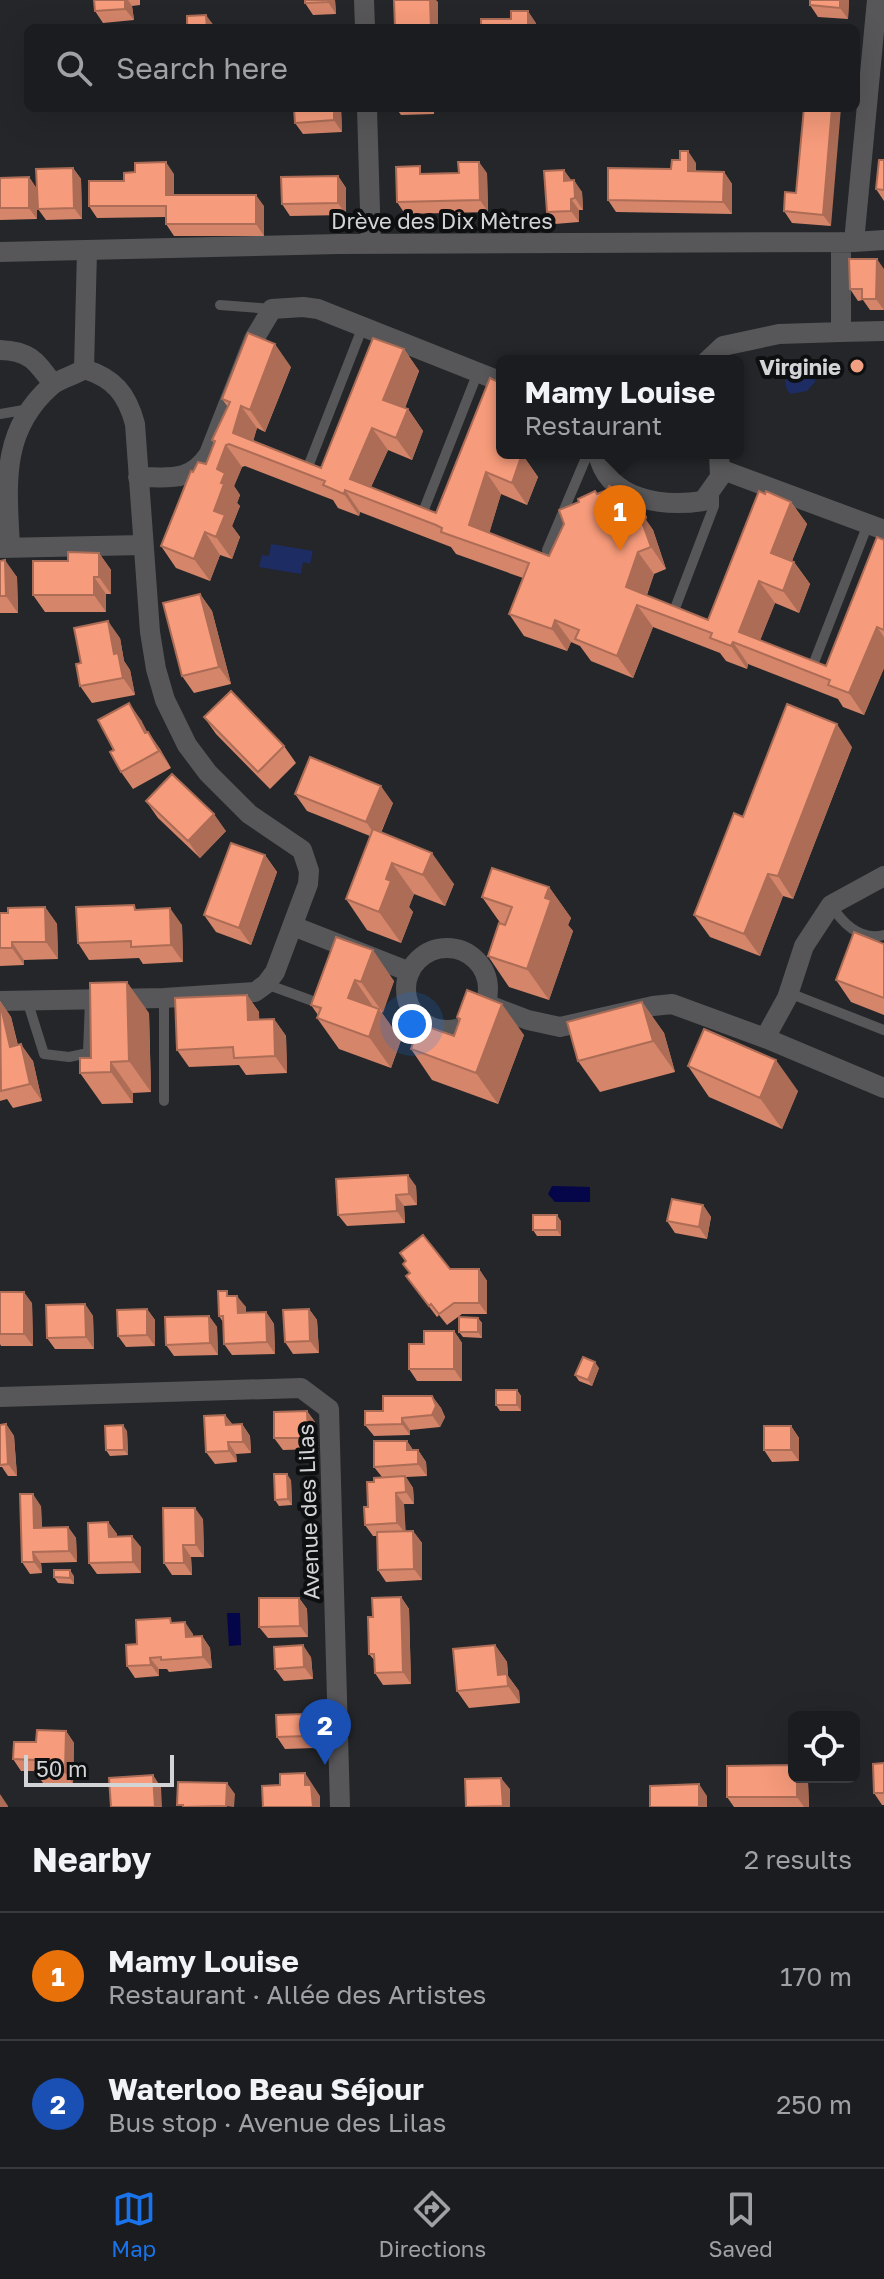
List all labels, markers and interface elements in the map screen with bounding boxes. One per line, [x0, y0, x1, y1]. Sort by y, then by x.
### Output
search box [24, 24, 860, 112]
icon: search [52, 46, 96, 90]
text: Search here [116, 50, 288, 86]
street label: Drève des Dix Mètres [331, 207, 553, 234]
place label: Virginie [759, 353, 841, 380]
popup [496, 355, 744, 459]
marker: Virginie [848, 357, 866, 375]
text: Mamy Louise [524, 374, 716, 410]
text: Restaurant [524, 410, 662, 441]
pin: 1 [594, 485, 646, 551]
your location [392, 1004, 432, 1044]
street label: Avenue des Lilas [291, 1423, 325, 1601]
pin: 2 [299, 1699, 351, 1765]
map controls [788, 1711, 860, 1783]
button: locate [788, 1711, 860, 1783]
scale bar [24, 1751, 174, 1787]
text: 50 m [36, 1755, 87, 1782]
text: Nearby [32, 1839, 152, 1879]
text: 2 results [744, 1844, 852, 1875]
text: Mamy Louise [108, 1943, 299, 1979]
text: 1 [51, 1961, 65, 1992]
text: 170 m [780, 1961, 852, 1992]
text: Restaurant · Allée des Artistes [108, 1979, 486, 2010]
text: Waterloo Beau Séjour [108, 2071, 424, 2107]
text: 2 [50, 2089, 66, 2120]
text: 250 m [776, 2089, 852, 2120]
text: Bus stop · Avenue des Lilas [108, 2107, 446, 2138]
tab: Map [111, 2187, 156, 2262]
tab: Directions [379, 2187, 486, 2262]
tab: Saved [709, 2187, 773, 2262]

